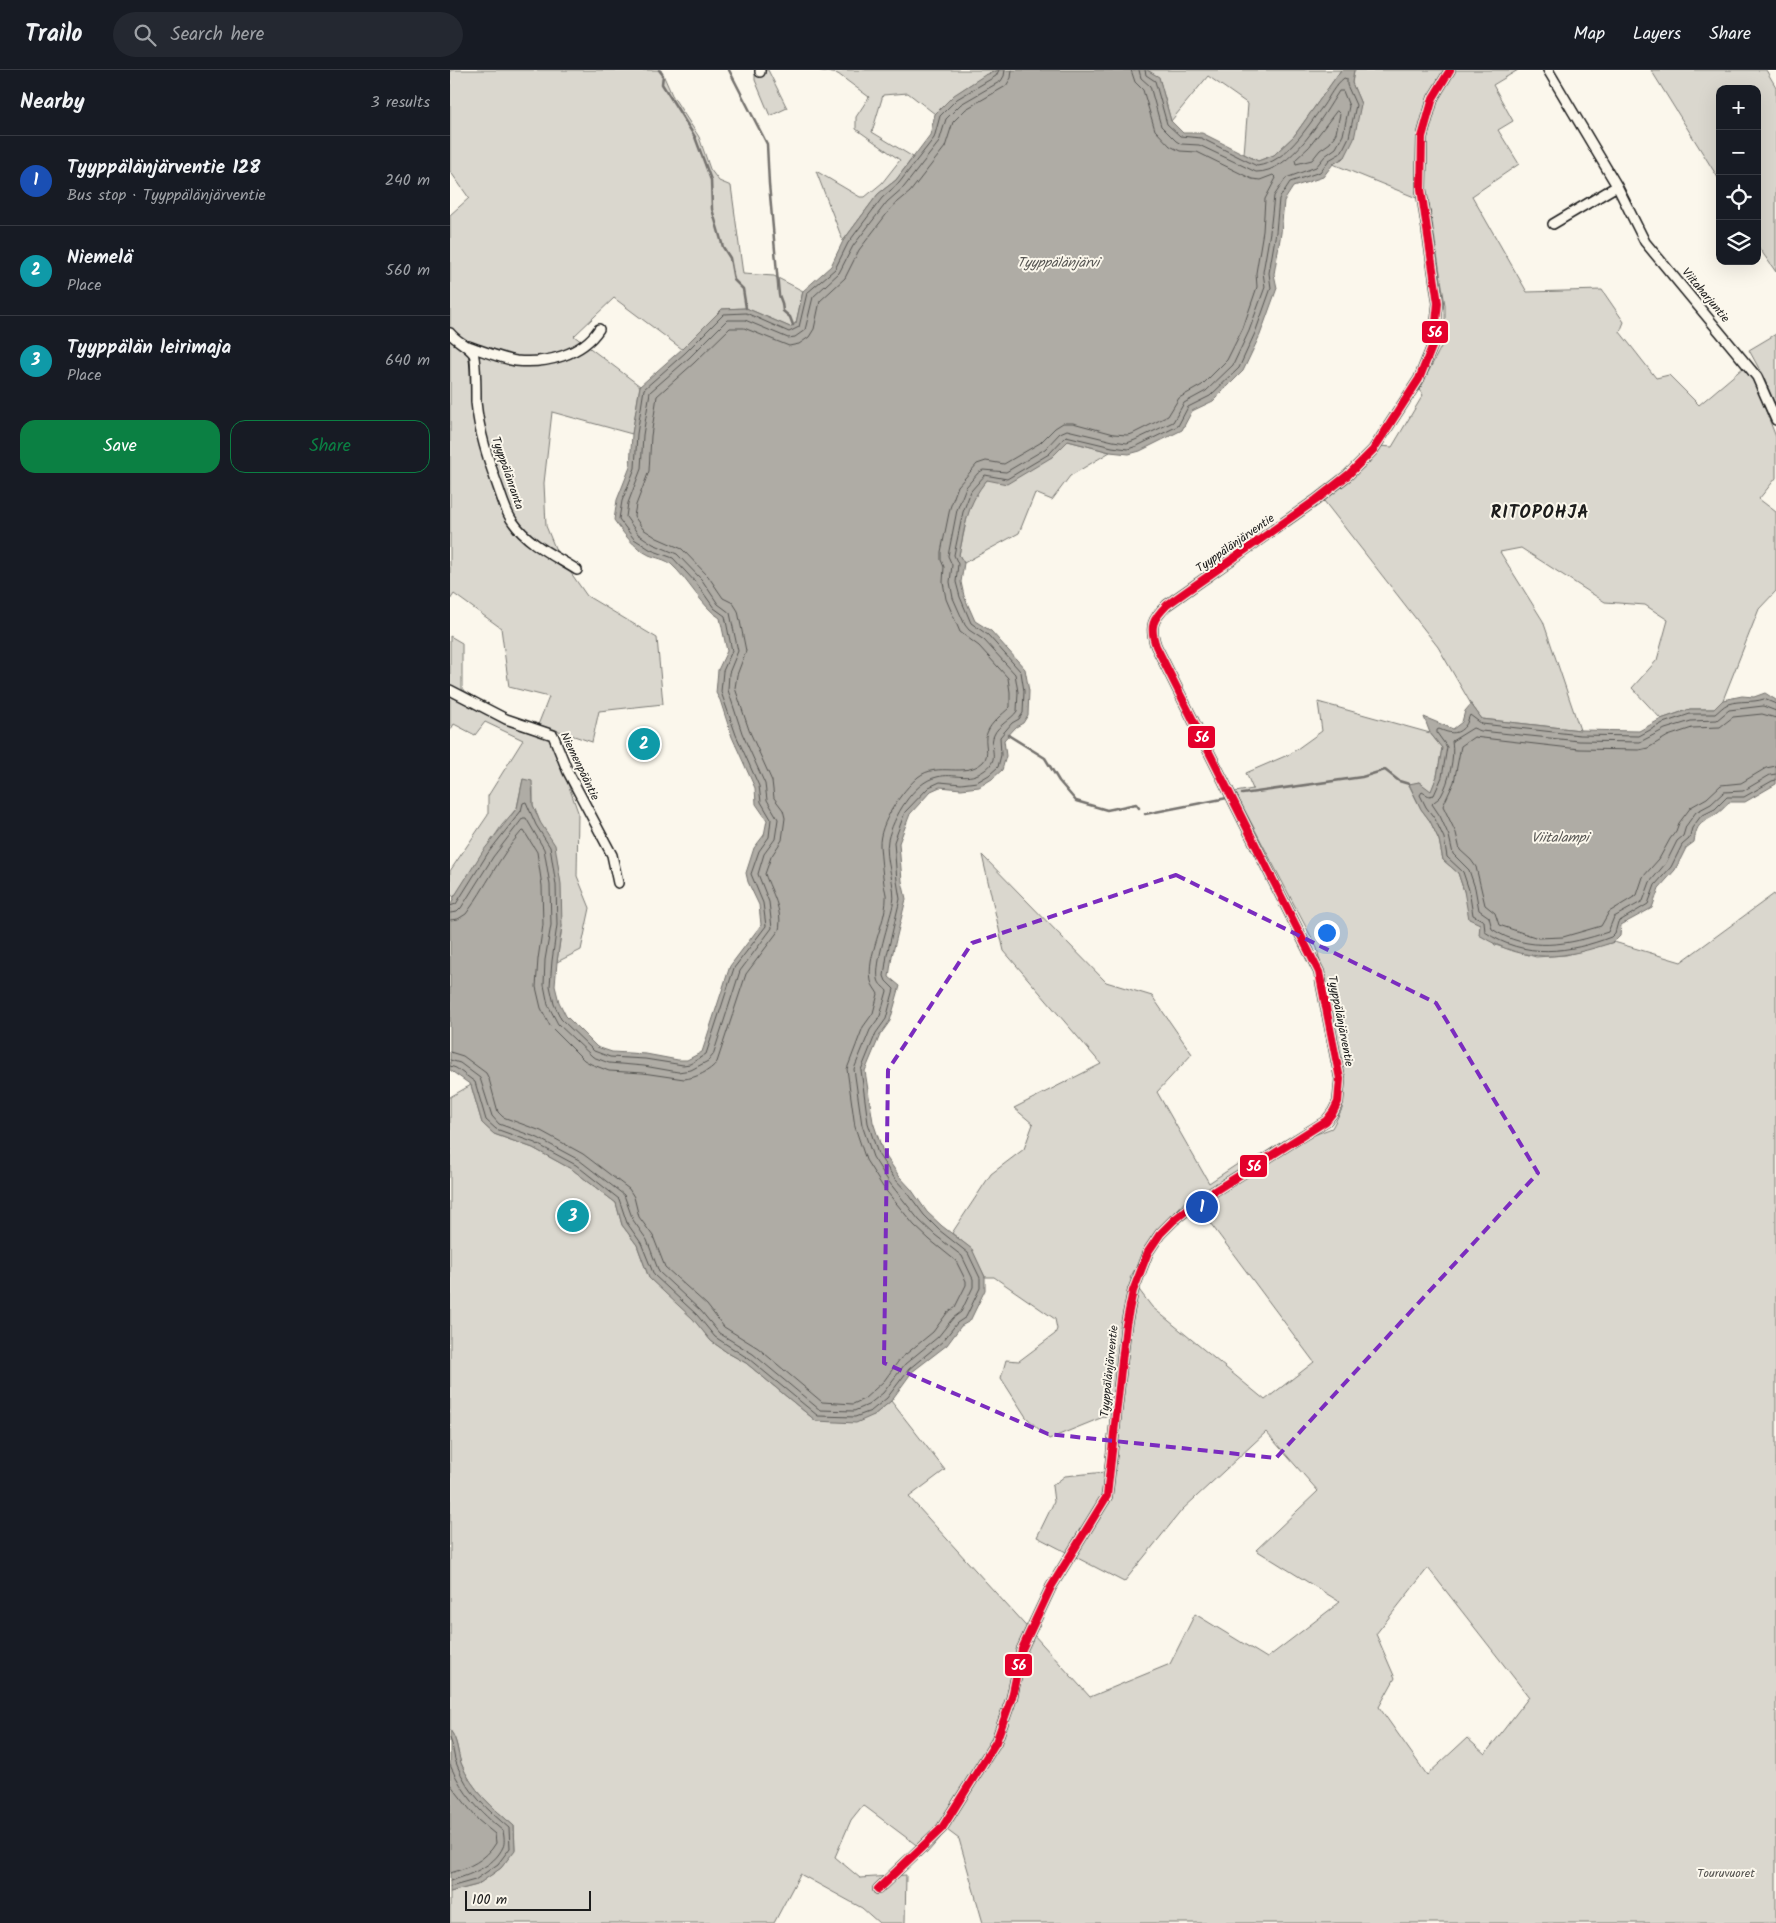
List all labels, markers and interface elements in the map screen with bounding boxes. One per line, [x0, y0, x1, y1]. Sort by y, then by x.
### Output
search box [113, 12, 463, 57]
text: Trailo [25, 15, 83, 54]
text: Search here [171, 20, 264, 50]
text: Map [1574, 20, 1605, 49]
text: Layers [1633, 20, 1681, 49]
text: Share [1709, 20, 1751, 49]
icon: search [131, 21, 159, 49]
map controls [1716, 85, 1761, 265]
button: + [1716, 85, 1761, 130]
text: Nearby [20, 86, 85, 119]
text: 3 results [371, 90, 430, 115]
button: − [1716, 130, 1761, 175]
text: Tyyppälänjärventie 128 [67, 153, 260, 183]
text: 1 [34, 168, 38, 193]
text: 240 m [385, 168, 430, 193]
button: locate [1716, 175, 1761, 220]
text: Bus stop · Tyyppälänjärventie [67, 183, 266, 208]
button: layers [1716, 220, 1761, 265]
text: Niemelä [67, 243, 133, 273]
water label: Tyyppälänjärvi [1017, 252, 1102, 274]
text: 2 [31, 258, 41, 283]
text: 560 m [385, 258, 430, 283]
street label: Viitaharjuntie [1677, 264, 1735, 327]
text: Place [67, 273, 101, 298]
line badge: 56 [1421, 320, 1449, 344]
text: 56 [1427, 322, 1443, 344]
text: Tyyppälän leirimaja [67, 333, 231, 363]
text: 3 [32, 348, 40, 373]
text: 640 m [385, 348, 430, 373]
text: Place [67, 363, 101, 388]
button: Save [20, 420, 220, 473]
button: Share [230, 420, 430, 473]
street label: Tyyppälänranta [486, 434, 529, 513]
district label: RITOPOHJA [1490, 499, 1590, 528]
street label: Tyyppälänjärventie [1192, 509, 1279, 578]
pin: 2 [628, 725, 660, 763]
line badge: 56 [1187, 725, 1216, 749]
text: 56 [1194, 727, 1210, 749]
street label: Niemenpääntie [555, 729, 605, 804]
water label: Viitalampi [1531, 827, 1591, 849]
your location [1314, 920, 1340, 946]
street label: Tyyppälänjärventie [1322, 974, 1359, 1069]
line badge: 56 [1239, 1154, 1268, 1178]
text: 56 [1246, 1156, 1262, 1178]
pin: 1 [1186, 1188, 1218, 1226]
pin: 3 [557, 1197, 589, 1235]
street label: Tyyppälänjärventie [1095, 1324, 1124, 1418]
line badge: 56 [1004, 1653, 1033, 1677]
text: 56 [1011, 1655, 1027, 1677]
park label: Touruvuoret [1697, 1864, 1755, 1883]
scale bar [465, 1888, 591, 1911]
text: 100 m [472, 1889, 507, 1911]

